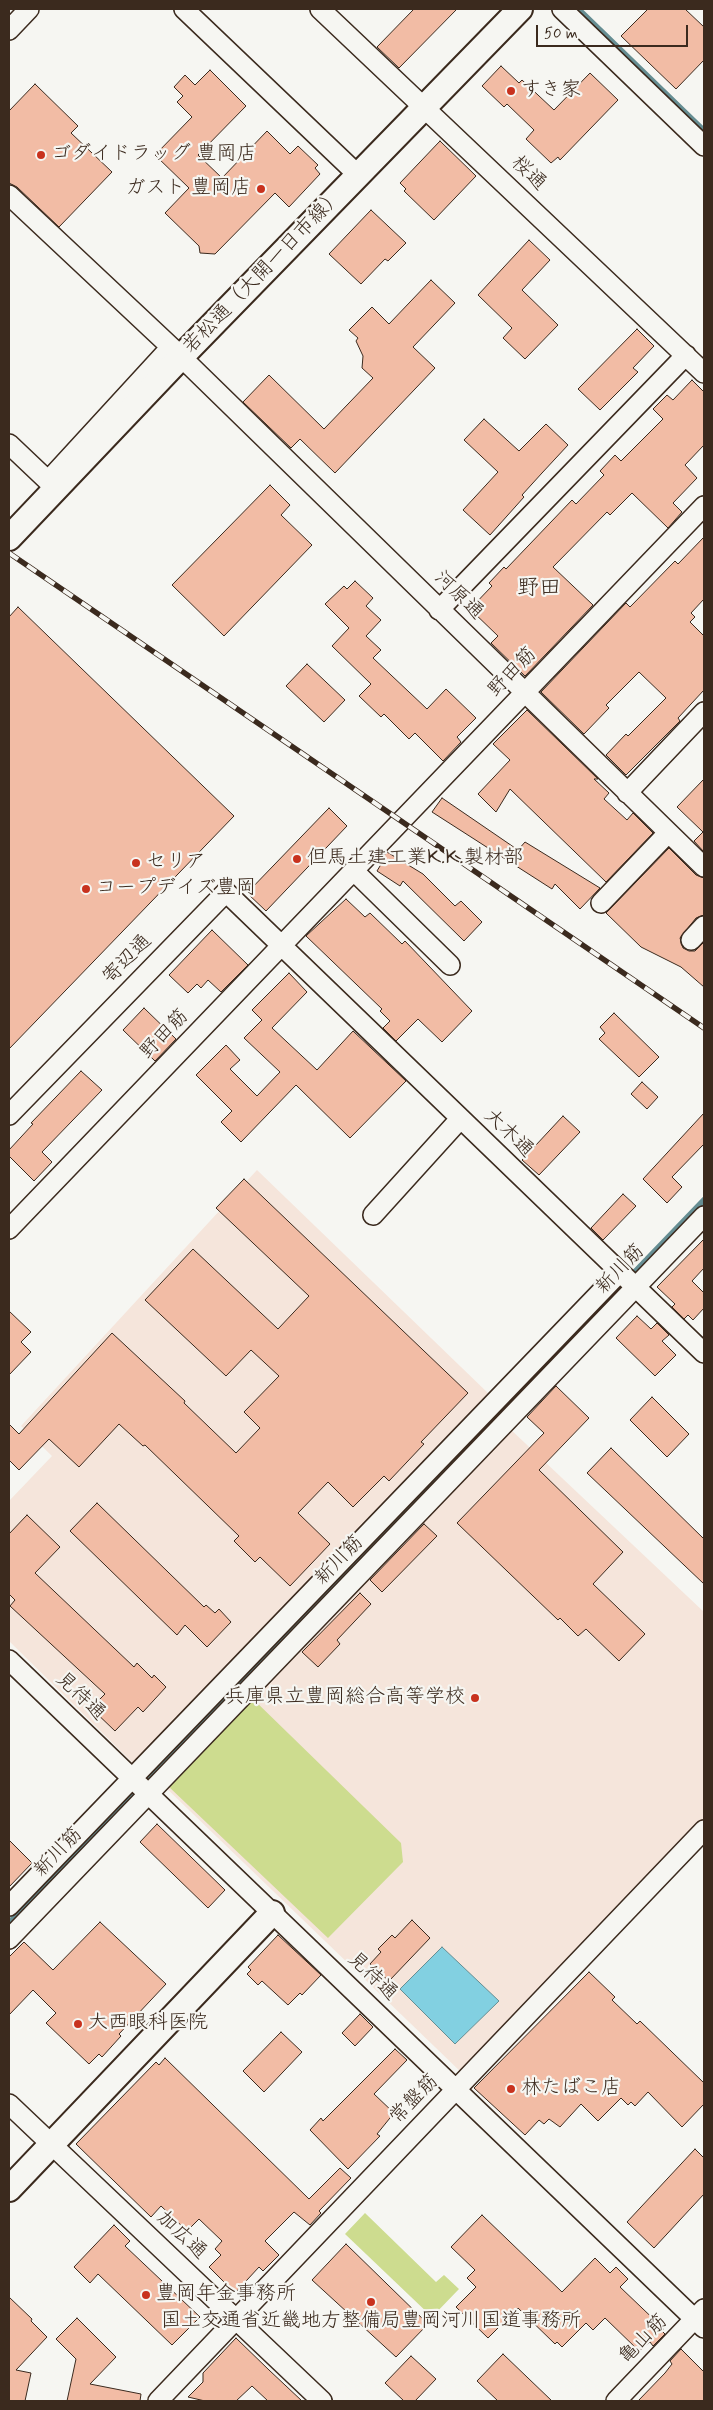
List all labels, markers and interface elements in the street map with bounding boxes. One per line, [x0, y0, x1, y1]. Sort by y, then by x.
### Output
scale bar [538, 15, 690, 47]
text: 50 m [544, 24, 578, 44]
place label: すき家 [521, 79, 581, 103]
marker: すき家 [505, 85, 517, 97]
place label: ゴダイドラッグ 豊岡店 [51, 143, 256, 167]
marker: ゴダイドラッグ 豊岡店 [35, 149, 47, 161]
street label: 桜通 [505, 151, 551, 197]
place label: ガスト 豊岡店 [126, 177, 251, 201]
marker: ガスト 豊岡店 [255, 183, 267, 195]
street label: 若松通（大開一日市線） [179, 185, 349, 359]
street label: 河原通 [428, 567, 488, 625]
district label: 野田 [517, 576, 561, 602]
street label: 野田筋 [484, 643, 542, 703]
place label: 但馬土建工業K.K.製材部 [307, 847, 524, 871]
place label: セリア [146, 851, 206, 875]
marker: 但馬土建工業K.K.製材部 [291, 853, 303, 865]
marker: セリア [130, 857, 142, 869]
place label: コープデイズ豊岡 [96, 877, 256, 901]
marker: コープデイズ豊岡 [80, 883, 92, 895]
street label: 寄辺通 [99, 930, 157, 990]
street label: 野田筋 [136, 1005, 194, 1065]
street label: 大木通 [478, 1105, 538, 1163]
street label: 新川筋 [592, 1240, 650, 1300]
street label: 新川筋 [311, 1531, 369, 1591]
street label: 見待通 [50, 1668, 110, 1726]
place label: 兵庫県立豊岡総合高等学校 [225, 1686, 465, 1710]
marker: 兵庫県立豊岡総合高等学校 [469, 1692, 481, 1704]
street label: 新川筋 [30, 1823, 88, 1883]
street label: 見待通 [342, 1948, 402, 2006]
place label: 大西眼科医院 [88, 2012, 208, 2036]
marker: 大西眼科医院 [72, 2018, 84, 2030]
street label: 常盤筋 [386, 2070, 444, 2130]
place label: 林たばこ店 [521, 2077, 621, 2101]
marker: 林たばこ店 [505, 2083, 517, 2095]
street label: 加広通 [151, 2207, 211, 2265]
place label: 豊岡年金事務所 [156, 2283, 296, 2307]
marker: 豊岡年金事務所 [140, 2289, 152, 2301]
marker: 国土交通省近畿地方整備局豊岡河川国道事務所 [365, 2296, 377, 2308]
place label: 国土交通省近畿地方整備局豊岡河川国道事務所 [161, 2310, 581, 2334]
street label: 亀山筋 [615, 2310, 673, 2370]

